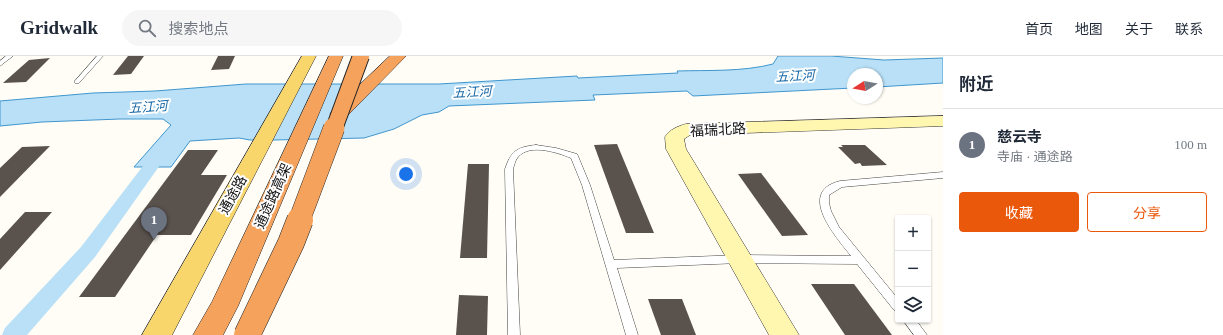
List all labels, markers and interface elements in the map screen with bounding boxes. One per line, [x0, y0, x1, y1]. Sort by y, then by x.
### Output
search box [122, 10, 402, 46]
text: Gridwalk [20, 17, 98, 38]
icon: search [136, 17, 158, 39]
text: 搜索地点 [168, 21, 228, 37]
text: 首页 [1025, 22, 1053, 37]
text: 地图 [1075, 22, 1103, 37]
text: 关于 [1125, 22, 1153, 37]
text: 联系 [1175, 22, 1203, 37]
water label: 五江河 [775, 67, 818, 85]
north arrow [847, 68, 883, 104]
text: 附近 [959, 75, 993, 94]
water label: 五江河 [452, 83, 495, 101]
water label: 五江河 [128, 98, 171, 116]
street label: 福瑞北路 [690, 120, 746, 139]
text: 慈云寺 [997, 129, 1042, 145]
text: 1 [969, 137, 975, 152]
text: 100 m [1174, 137, 1207, 152]
text: 寺庙 · 通途路 [997, 149, 1073, 164]
street label: 通途路高架 [252, 161, 294, 231]
your location [396, 164, 416, 184]
street label: 通途路 [216, 173, 250, 217]
button: 收藏 [959, 192, 1079, 232]
button: 分享 [1087, 192, 1207, 232]
pin: 1 [141, 207, 167, 240]
map controls [895, 215, 931, 323]
button: + [895, 215, 931, 251]
button: − [895, 251, 931, 287]
button: layers [895, 287, 931, 323]

